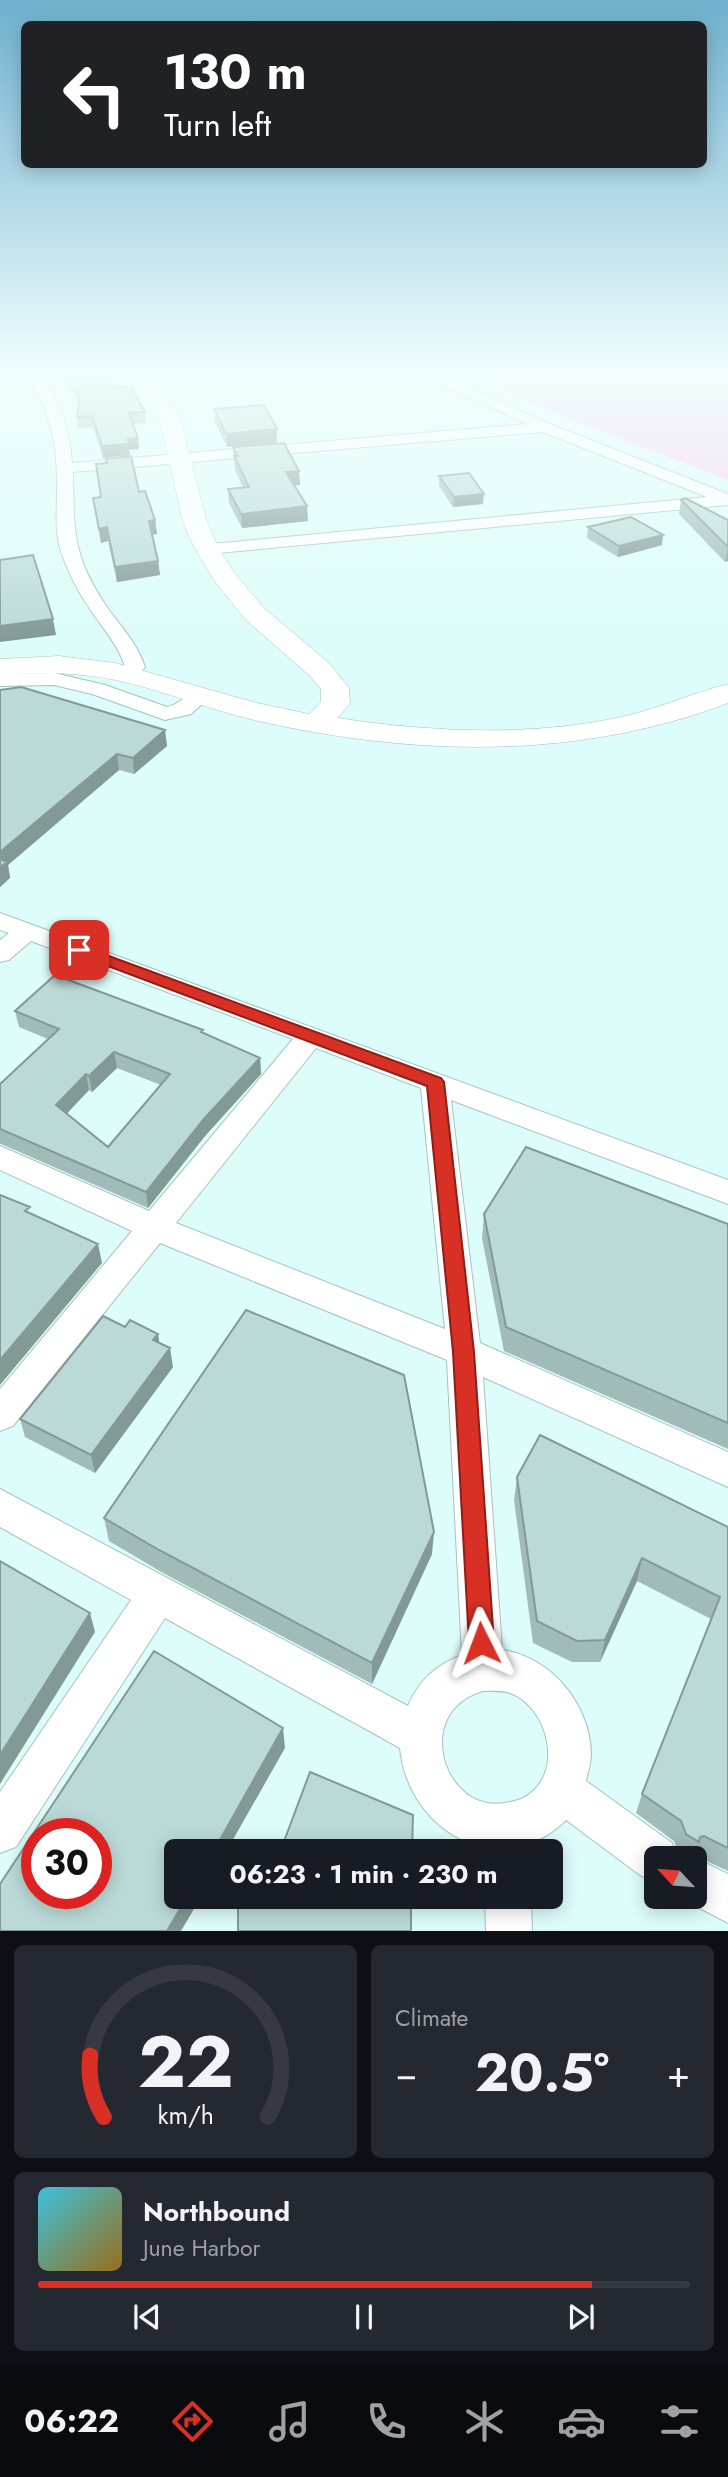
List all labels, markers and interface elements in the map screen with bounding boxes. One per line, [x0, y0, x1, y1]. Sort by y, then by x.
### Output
text: 130 m [164, 37, 307, 107]
icon: left [49, 49, 140, 140]
text: Turn left [164, 102, 271, 148]
pin [49, 920, 109, 980]
icon: arrive [60, 931, 98, 969]
position arrow [444, 1606, 518, 1680]
speed limit sign: 30 [21, 1818, 112, 1909]
north arrow [644, 1846, 707, 1909]
map controls [644, 1846, 707, 1909]
text: 06:23 · 1 min · 230 m [229, 1855, 498, 1893]
text: Climate [395, 2001, 468, 2035]
text: 22 [138, 2010, 233, 2115]
text: 20.5° [475, 2035, 609, 2111]
text: − [395, 2046, 417, 2101]
text: + [667, 2046, 690, 2101]
text: km/h [157, 2097, 214, 2133]
text: Northbound [143, 2193, 290, 2231]
text: June Harbor [143, 2231, 260, 2265]
icon: previous [128, 2298, 166, 2336]
icon: pause [345, 2298, 383, 2336]
icon: next [562, 2298, 600, 2336]
icon: directions [168, 2397, 217, 2446]
icon: music [265, 2397, 314, 2446]
icon: phone [362, 2397, 411, 2446]
icon: climate [460, 2397, 509, 2446]
icon: car [557, 2397, 606, 2446]
icon: filters [655, 2397, 704, 2446]
text: 06:22 [24, 2398, 119, 2444]

